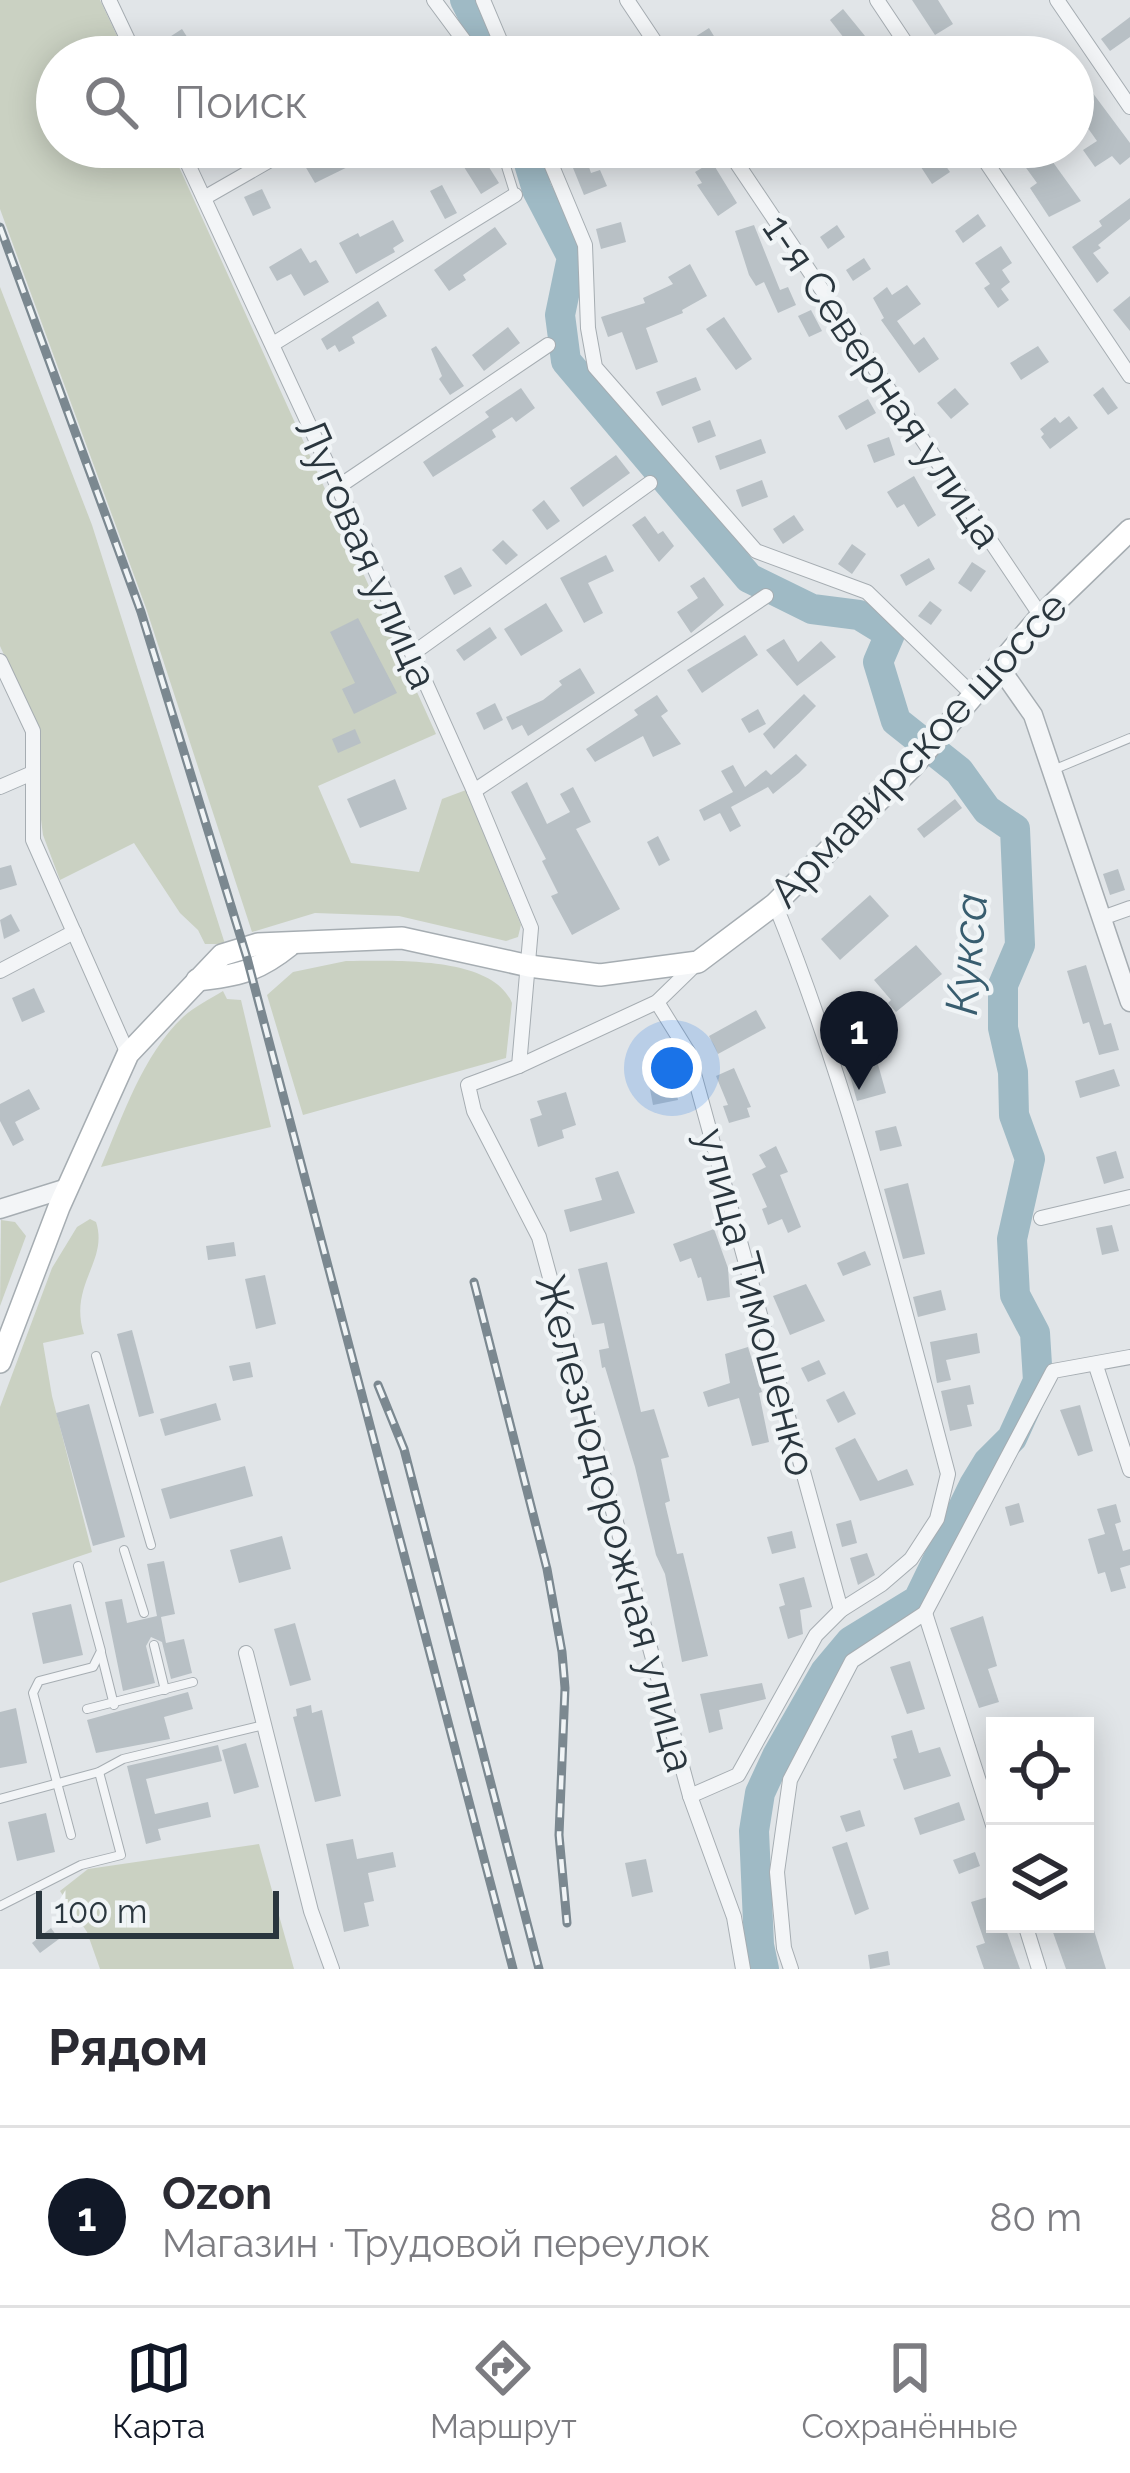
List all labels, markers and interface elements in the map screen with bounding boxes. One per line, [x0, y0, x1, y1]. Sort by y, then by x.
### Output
search box [36, 36, 1094, 168]
icon: search [78, 69, 144, 135]
text: Поиск [174, 76, 308, 129]
street label: 1-я Северная улица [753, 205, 1012, 557]
street label: Луговая улица [285, 410, 448, 696]
street label: Армавирское шоссе [760, 582, 1077, 917]
water label: Кукса [935, 891, 998, 1017]
pin: 1 [820, 991, 898, 1090]
your location [642, 1038, 702, 1098]
street label: улица Тимошенко [687, 1123, 826, 1481]
street label: Железнодорожная улица [525, 1269, 706, 1777]
map controls [986, 1717, 1094, 1933]
button: locate [986, 1717, 1094, 1825]
button: layers [986, 1825, 1094, 1933]
scale bar [36, 1885, 279, 1938]
text: 100 m [54, 1892, 147, 1931]
text: Рядом [48, 2017, 208, 2077]
text: Ozon [162, 2167, 272, 2220]
text: 1 [77, 2194, 97, 2240]
text: 80 m [989, 2194, 1082, 2240]
text: Магазин · Трудовой переулок [162, 2220, 710, 2266]
tab: Карта [112, 2335, 205, 2446]
tab: Маршрут [430, 2335, 577, 2446]
tab: Сохранённые [802, 2335, 1018, 2446]

